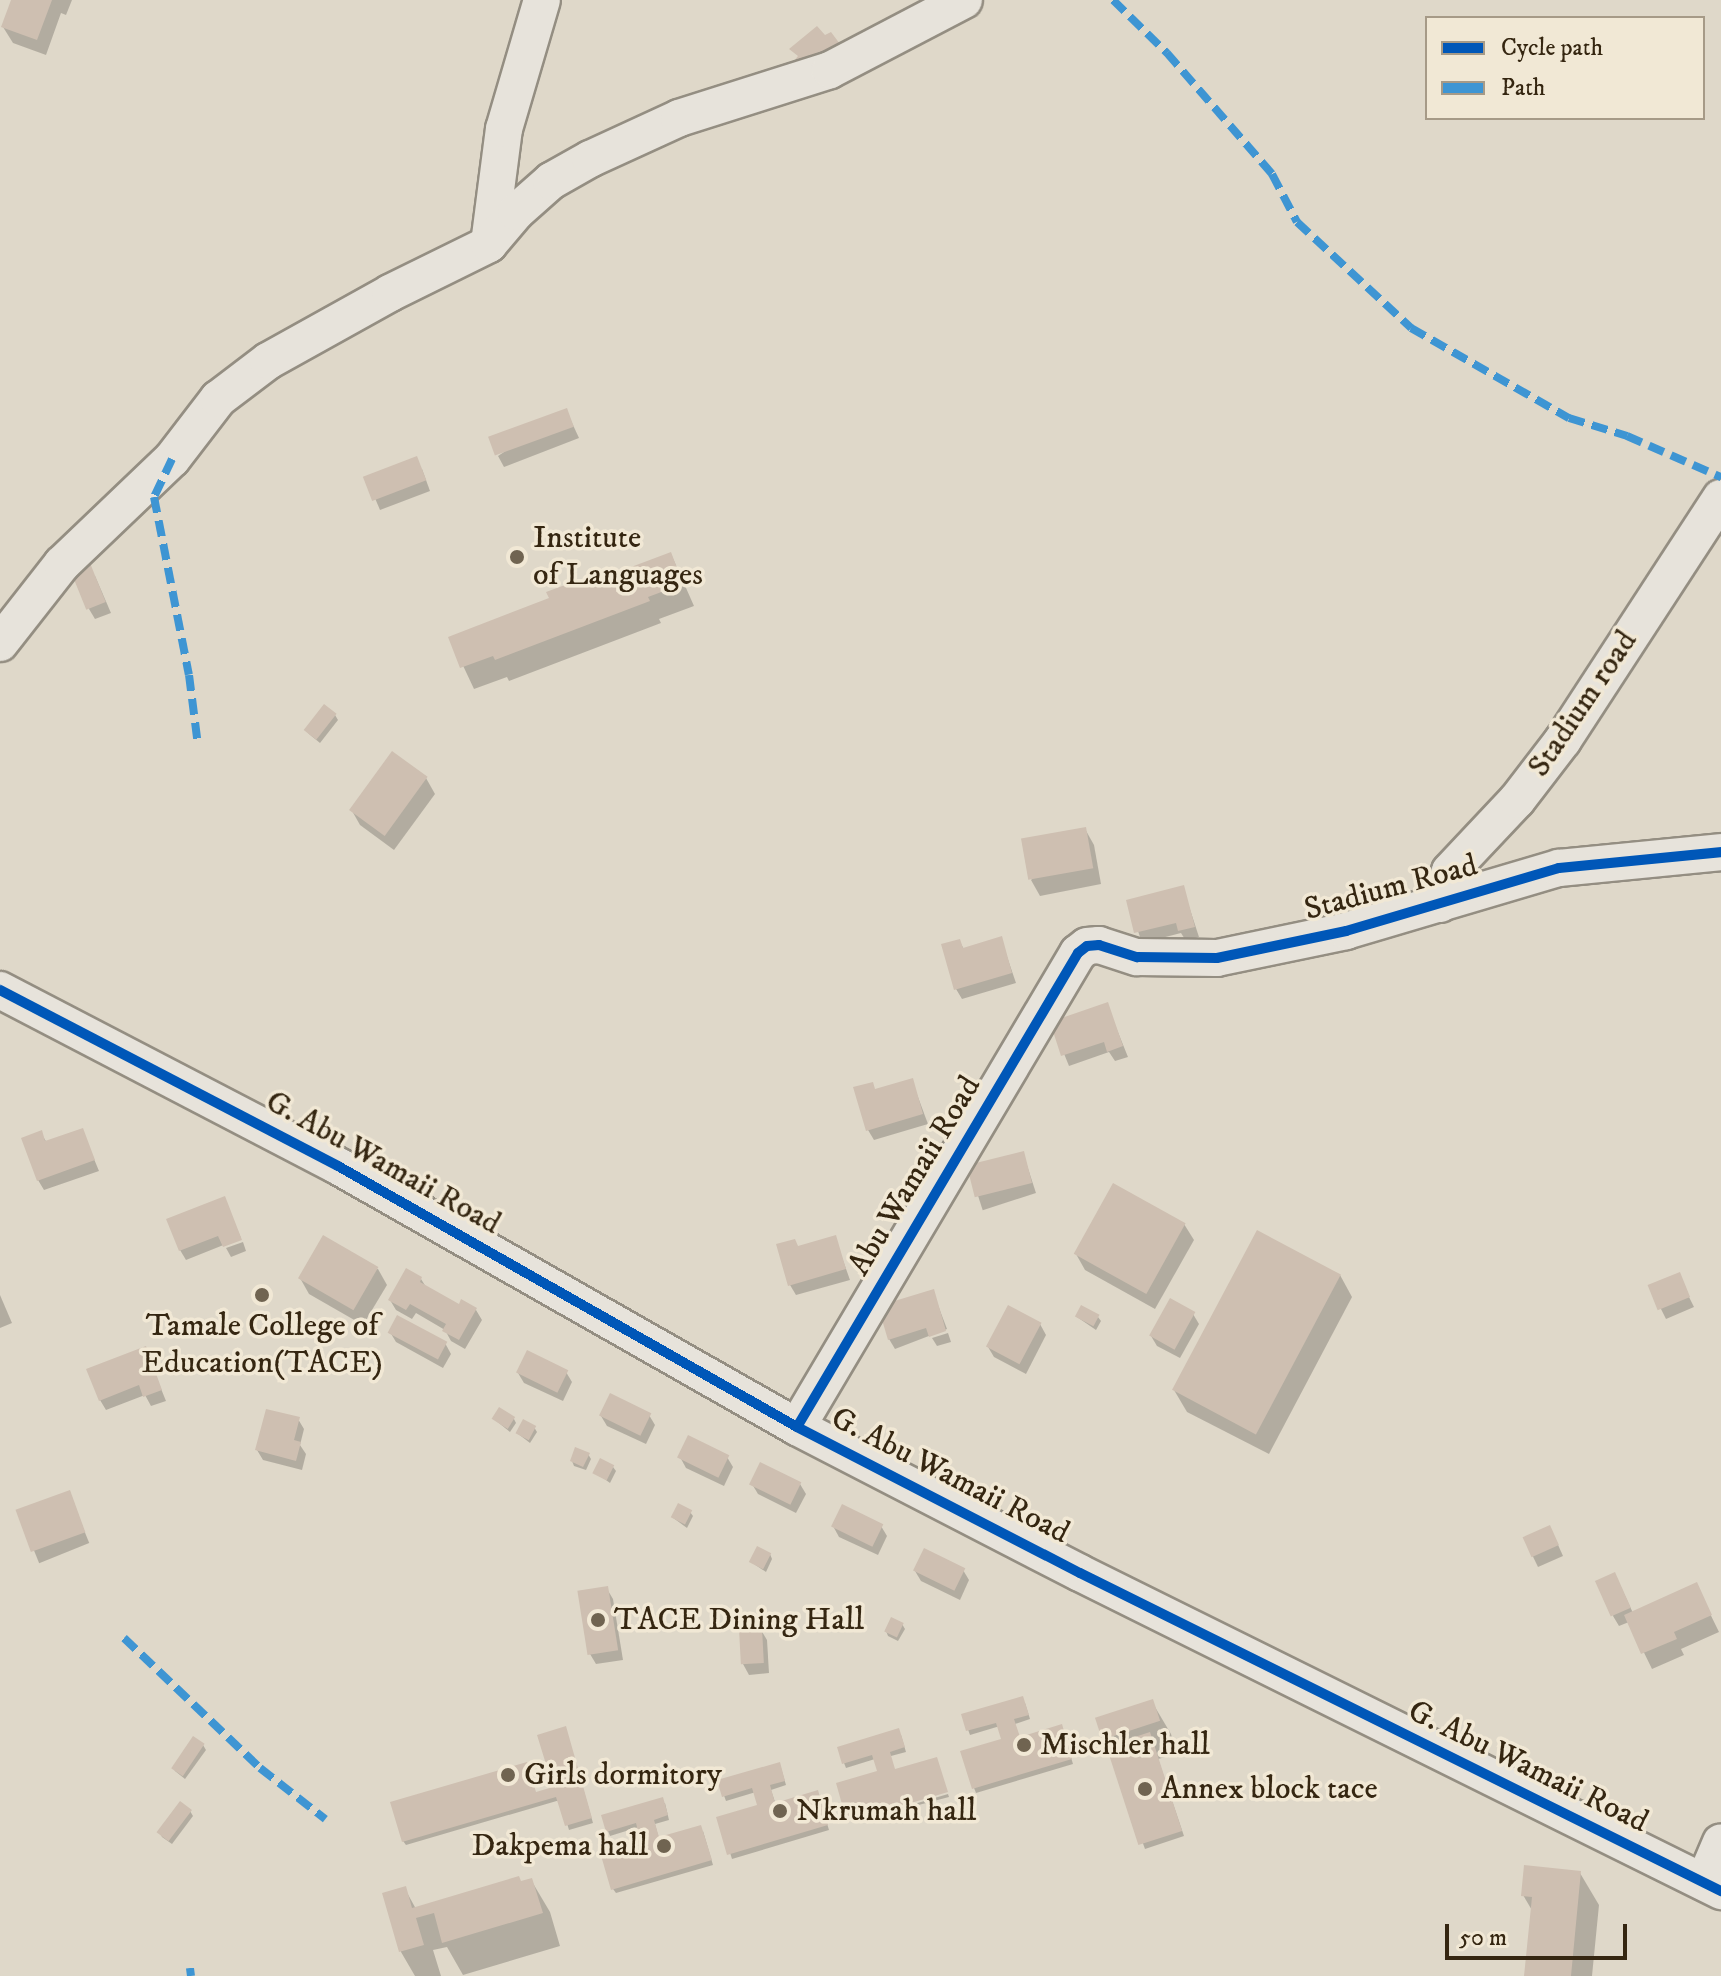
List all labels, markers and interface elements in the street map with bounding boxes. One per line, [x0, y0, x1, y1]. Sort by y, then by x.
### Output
legend [1425, 16, 1705, 120]
text: Cycle path [1501, 33, 1603, 63]
text: Path [1501, 73, 1545, 103]
place label: Institute of Languages [533, 520, 703, 595]
marker: Institute of Languages [508, 548, 526, 566]
street label: Stadium road [1520, 624, 1646, 784]
street label: Stadium Road [1300, 847, 1482, 929]
street label: Abu Wamaii Road [840, 1069, 990, 1283]
street label: G. Abu Wamaii Road [259, 1083, 507, 1243]
marker: Tamale College of Education(TACE) [253, 1286, 271, 1304]
place label: Tamale College of Education(TACE) [141, 1308, 383, 1383]
street label: G. Abu Wamaii Road [824, 1399, 1076, 1553]
place label: TACE Dining Hall [614, 1601, 864, 1639]
marker: TACE Dining Hall [589, 1611, 607, 1629]
street label: G. Abu Wamaii Road [1402, 1692, 1654, 1842]
place label: Mischler hall [1040, 1726, 1210, 1764]
marker: Mischler hall [1015, 1736, 1033, 1754]
place label: Girls dormitory [524, 1756, 722, 1794]
marker: Girls dormitory [499, 1766, 517, 1784]
place label: Annex block tace [1161, 1770, 1378, 1808]
marker: Annex block tace [1136, 1780, 1154, 1798]
place label: Nkrumah hall [796, 1792, 976, 1830]
marker: Nkrumah hall [771, 1802, 789, 1820]
place label: Dakpema hall [471, 1827, 648, 1865]
marker: Dakpema hall [655, 1837, 673, 1855]
scale bar [1449, 1908, 1631, 1958]
text: 50 m [1459, 1923, 1507, 1953]

